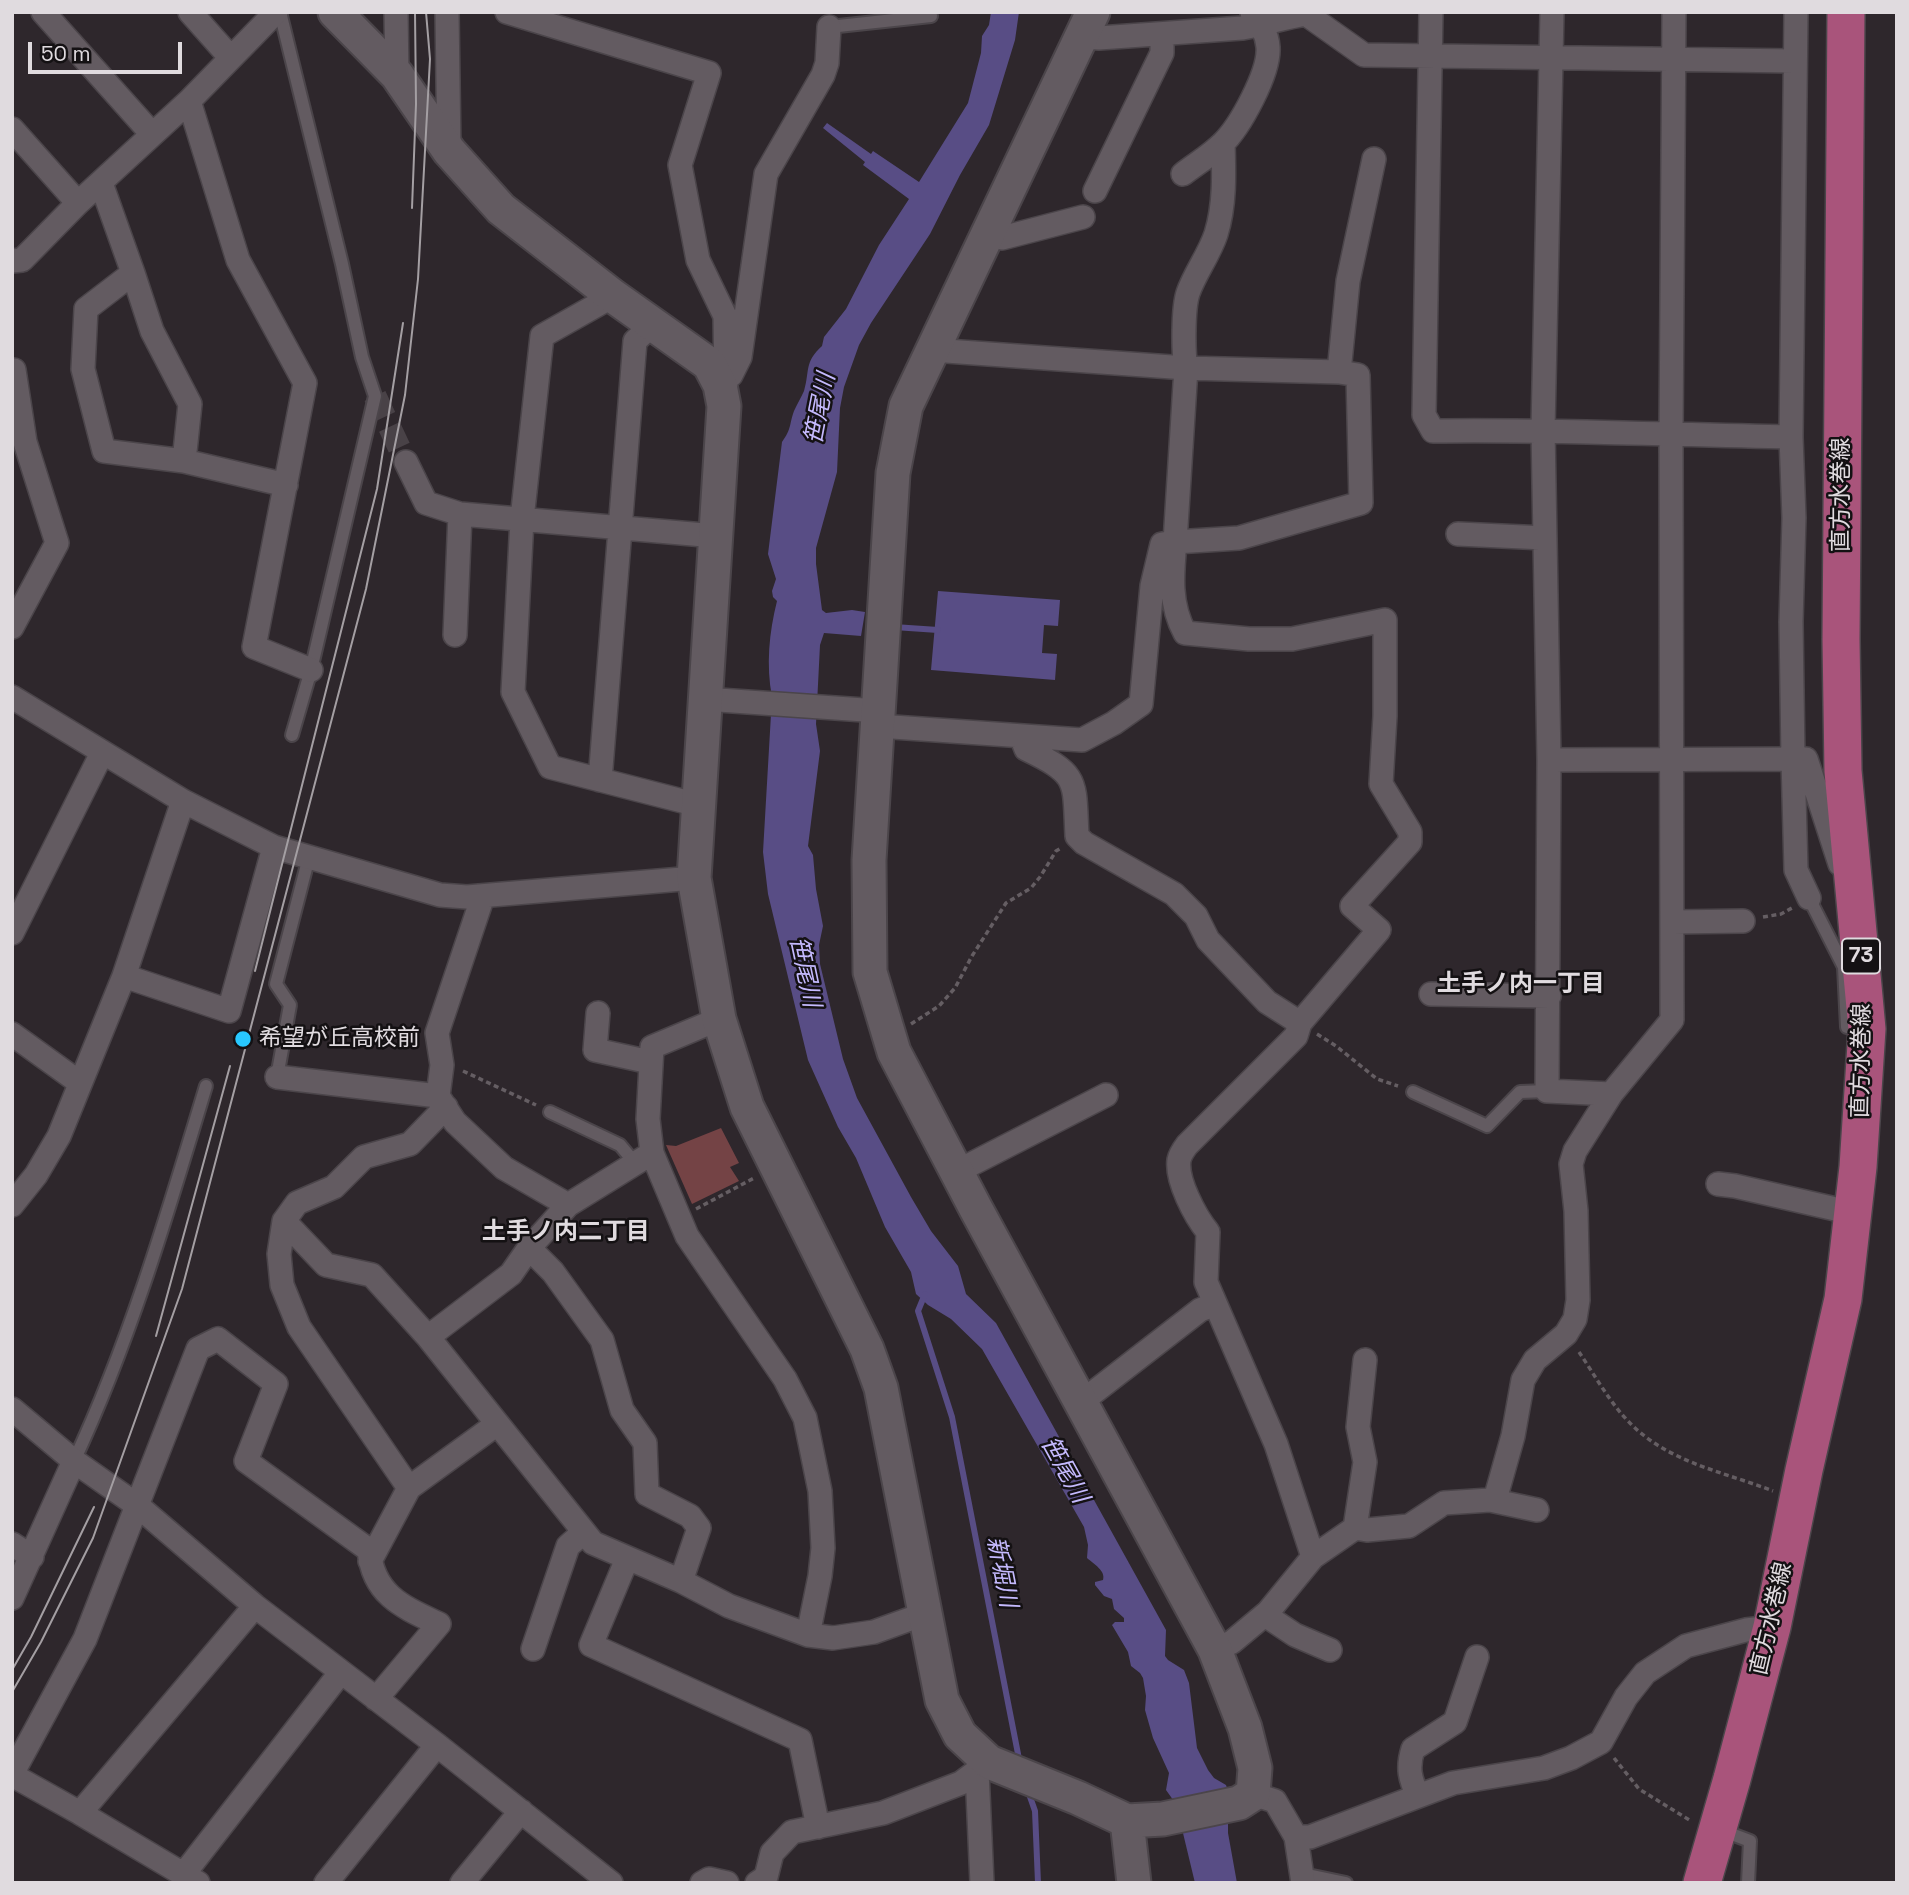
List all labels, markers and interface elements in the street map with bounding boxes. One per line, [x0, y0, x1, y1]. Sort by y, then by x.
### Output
scale bar [32, 28, 186, 72]
text: 50 m [41, 40, 91, 67]
water label: 笹尾川 [800, 371, 842, 447]
street label: 直方水巻線 [1828, 438, 1856, 552]
water label: 笹尾川 [782, 934, 826, 1010]
road number: 73 [1842, 939, 1880, 974]
district label: 土手ノ内一丁目 [1437, 970, 1605, 998]
street label: 直方水巻線 [1847, 1003, 1877, 1119]
place label: 希望が丘高校前 [259, 1025, 420, 1053]
marker: 希望が丘高校前 [233, 1029, 253, 1049]
district label: 土手ノ内二丁目 [482, 1218, 650, 1246]
water label: 笹尾川 [1034, 1432, 1094, 1508]
water label: 新堀川 [980, 1534, 1022, 1610]
street label: 直方水巻線 [1746, 1560, 1798, 1678]

